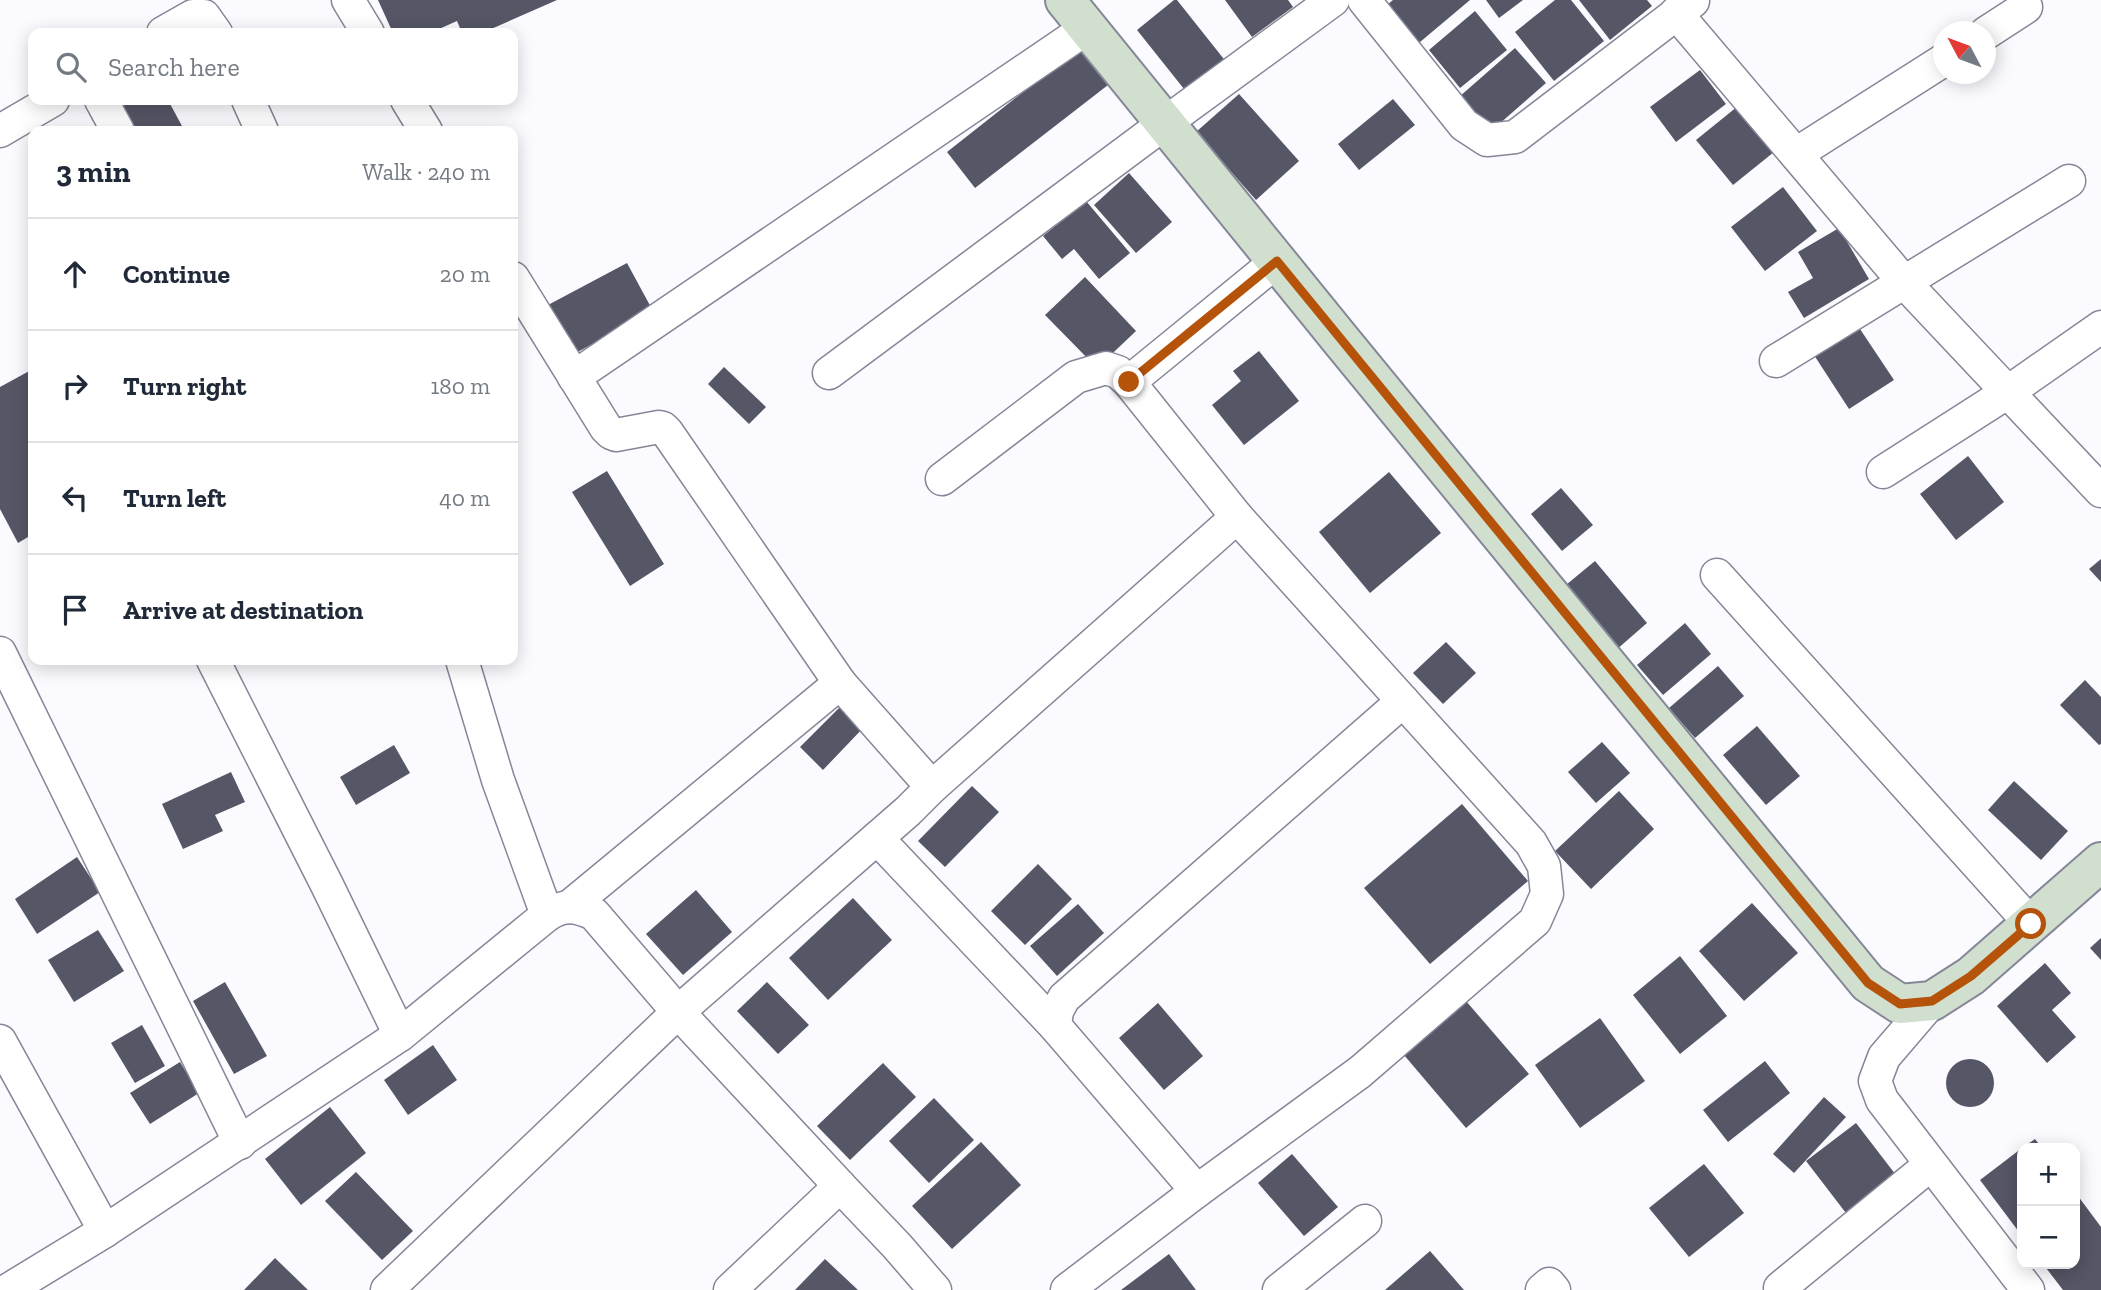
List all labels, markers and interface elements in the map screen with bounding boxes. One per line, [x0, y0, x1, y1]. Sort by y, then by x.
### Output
north arrow [1933, 21, 1996, 84]
search box [28, 28, 518, 105]
icon: search [52, 48, 90, 86]
text: Search here [108, 51, 240, 83]
text: 3 min [56, 154, 131, 190]
text: Walk · 240 m [362, 158, 490, 186]
icon: ahead [56, 255, 94, 293]
text: Continue [123, 258, 230, 290]
text: 20 m [440, 260, 490, 288]
route end [1113, 366, 1144, 397]
icon: right [56, 367, 94, 405]
text: Turn right [123, 370, 246, 402]
text: 180 m [430, 372, 490, 400]
icon: left [56, 479, 94, 517]
text: Turn left [123, 482, 226, 514]
text: 40 m [439, 484, 490, 512]
icon: arrive [56, 591, 94, 629]
text: Arrive at destination [123, 594, 363, 626]
route start [2015, 908, 2046, 939]
map controls [2017, 1143, 2080, 1269]
button: + [2017, 1143, 2080, 1206]
button: − [2017, 1206, 2080, 1269]

